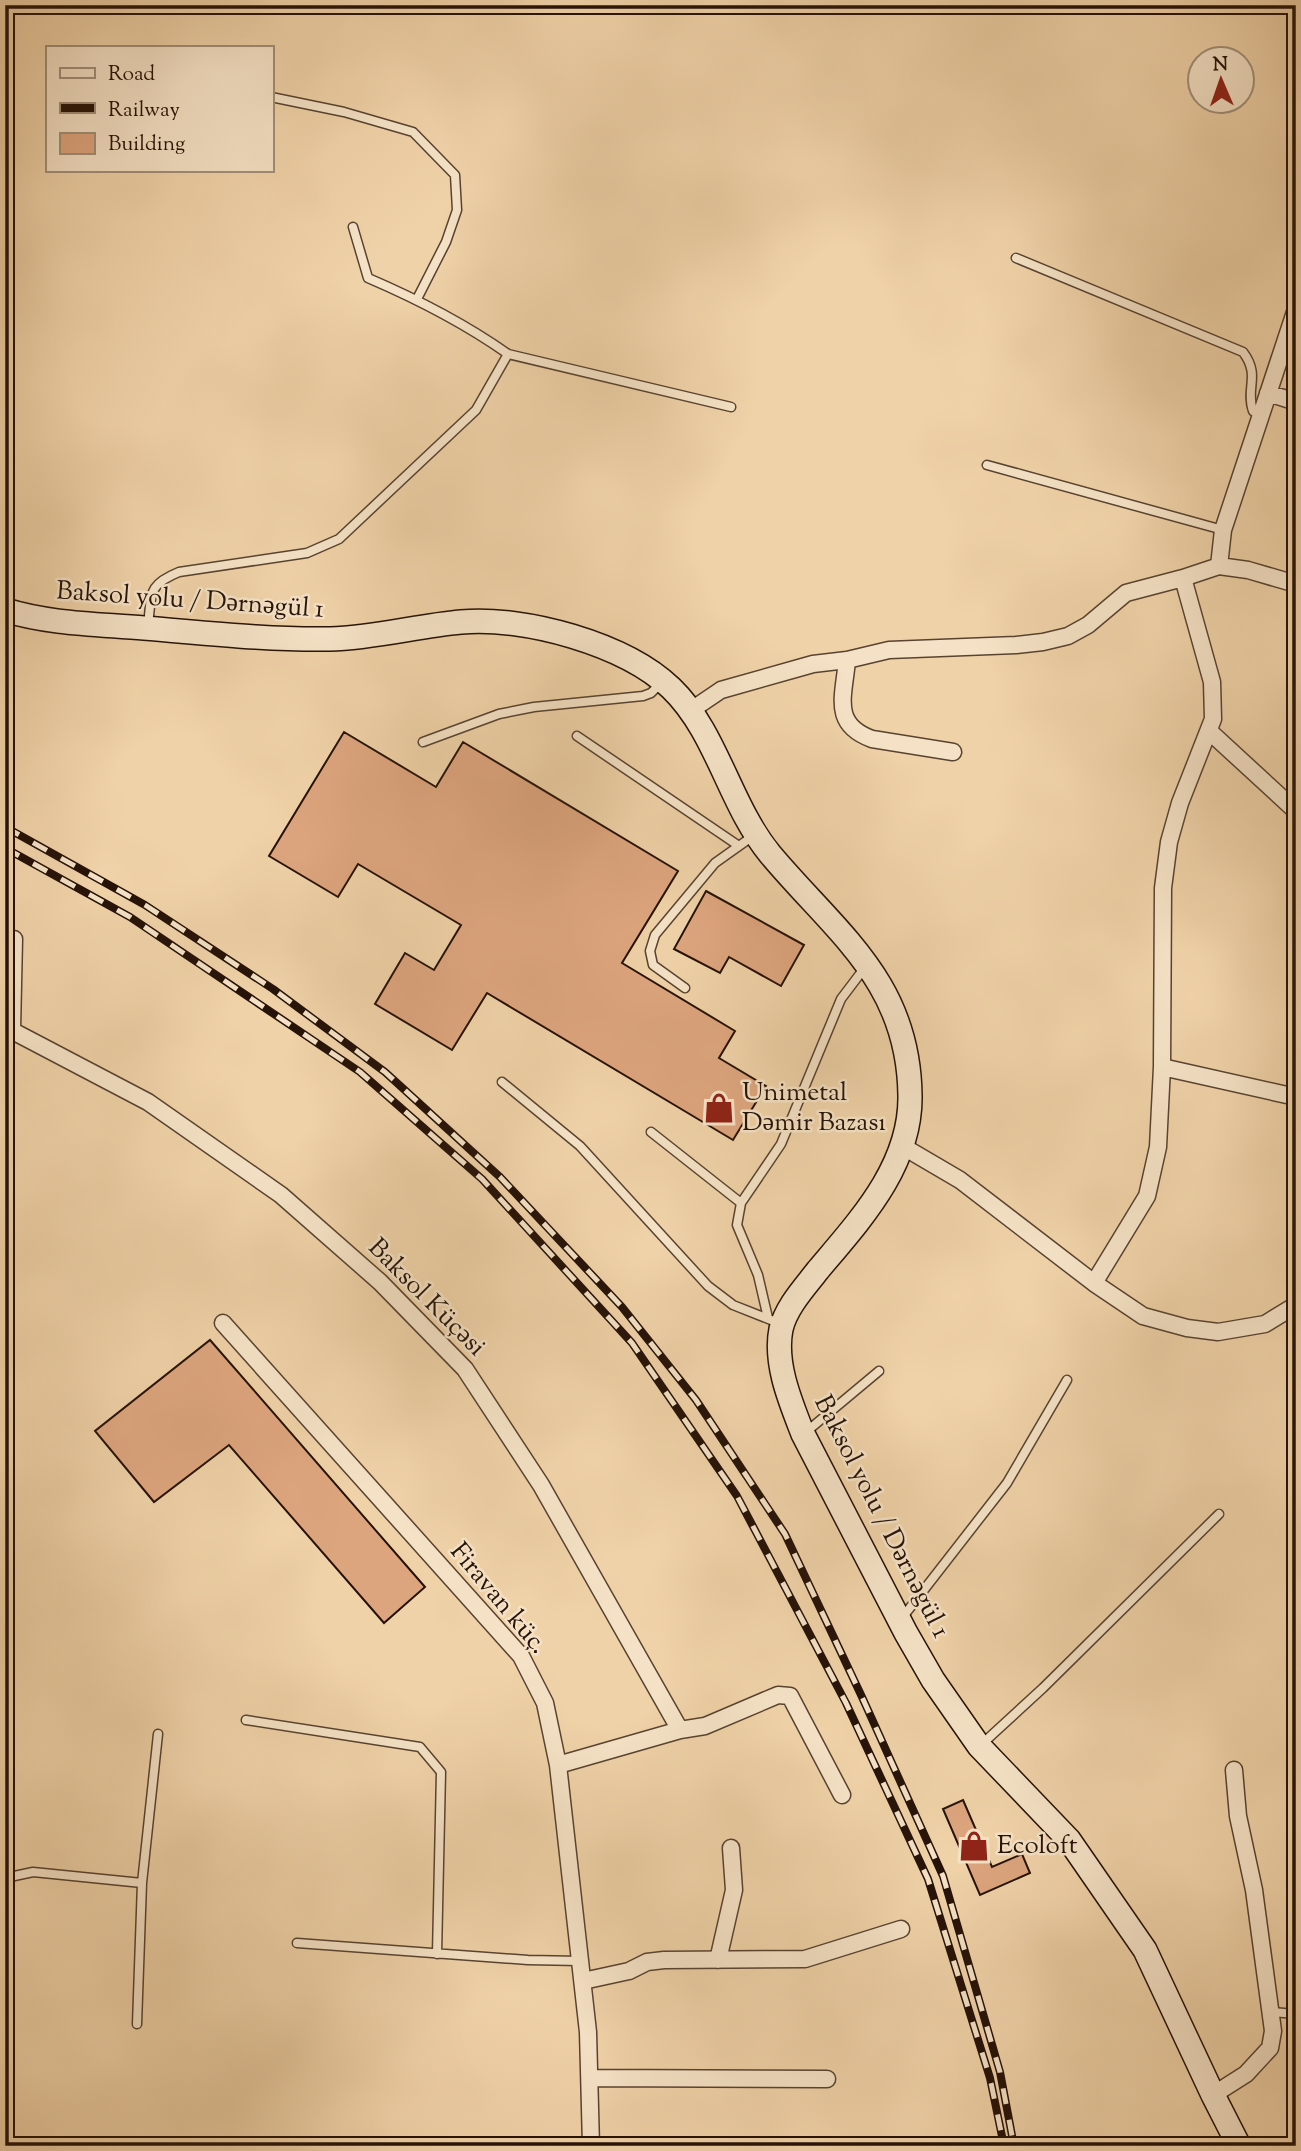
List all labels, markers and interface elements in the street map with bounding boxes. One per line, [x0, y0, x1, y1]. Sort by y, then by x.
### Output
legend [46, 46, 273, 172]
north arrow [1186, 46, 1256, 116]
text: N [1212, 52, 1229, 79]
text: Road [108, 60, 155, 90]
text: Railway [108, 96, 180, 126]
text: Building [108, 130, 185, 160]
street label: Baksol yolu / Dərnəgül 1 [55, 573, 325, 629]
place label: Unimetal Dəmir Bazası [742, 1075, 886, 1142]
shop icon: Unimetal Dəmir Bazası [702, 1091, 736, 1125]
street label: Baksol Küçəsi [359, 1231, 493, 1365]
street label: Baksol yolu / Dərnəgül 1 [804, 1389, 958, 1645]
street label: Firavan küç. [440, 1535, 556, 1663]
place label: Ecoloft [997, 1828, 1078, 1865]
shop icon: Ecoloft [957, 1829, 991, 1863]

